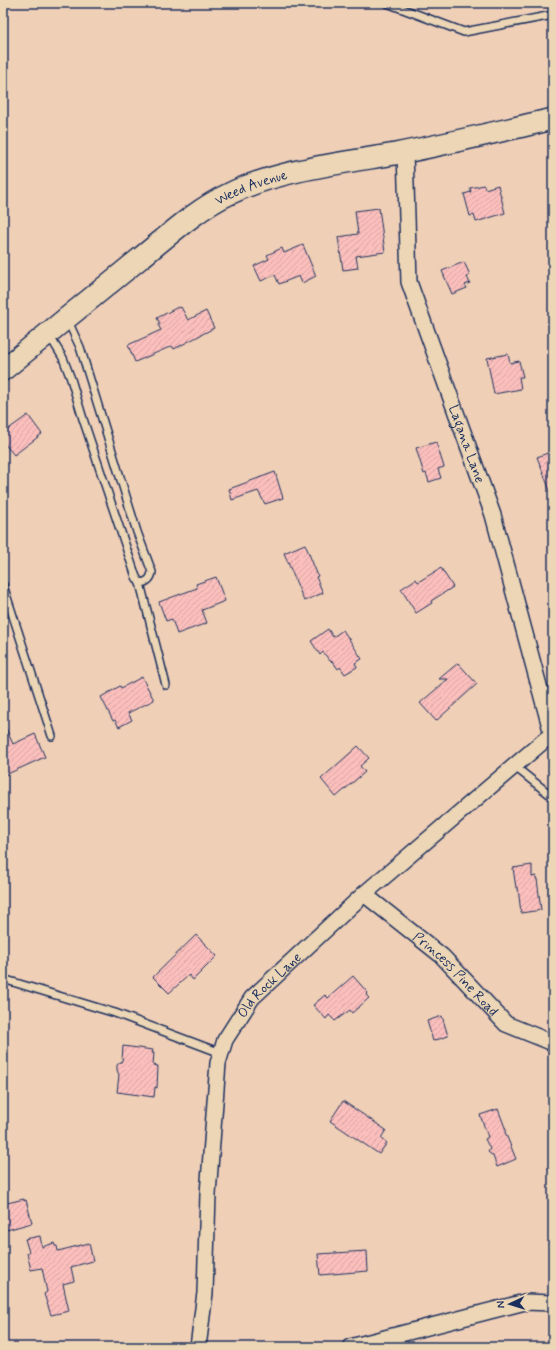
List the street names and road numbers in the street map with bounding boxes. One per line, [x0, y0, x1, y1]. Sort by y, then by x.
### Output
street label: Weed Avenue [212, 166, 290, 210]
street label: Lagana Lane [444, 402, 489, 486]
street label: Princess Pine Road [409, 928, 502, 1020]
street label: Old Rock Lane [234, 949, 306, 1022]

